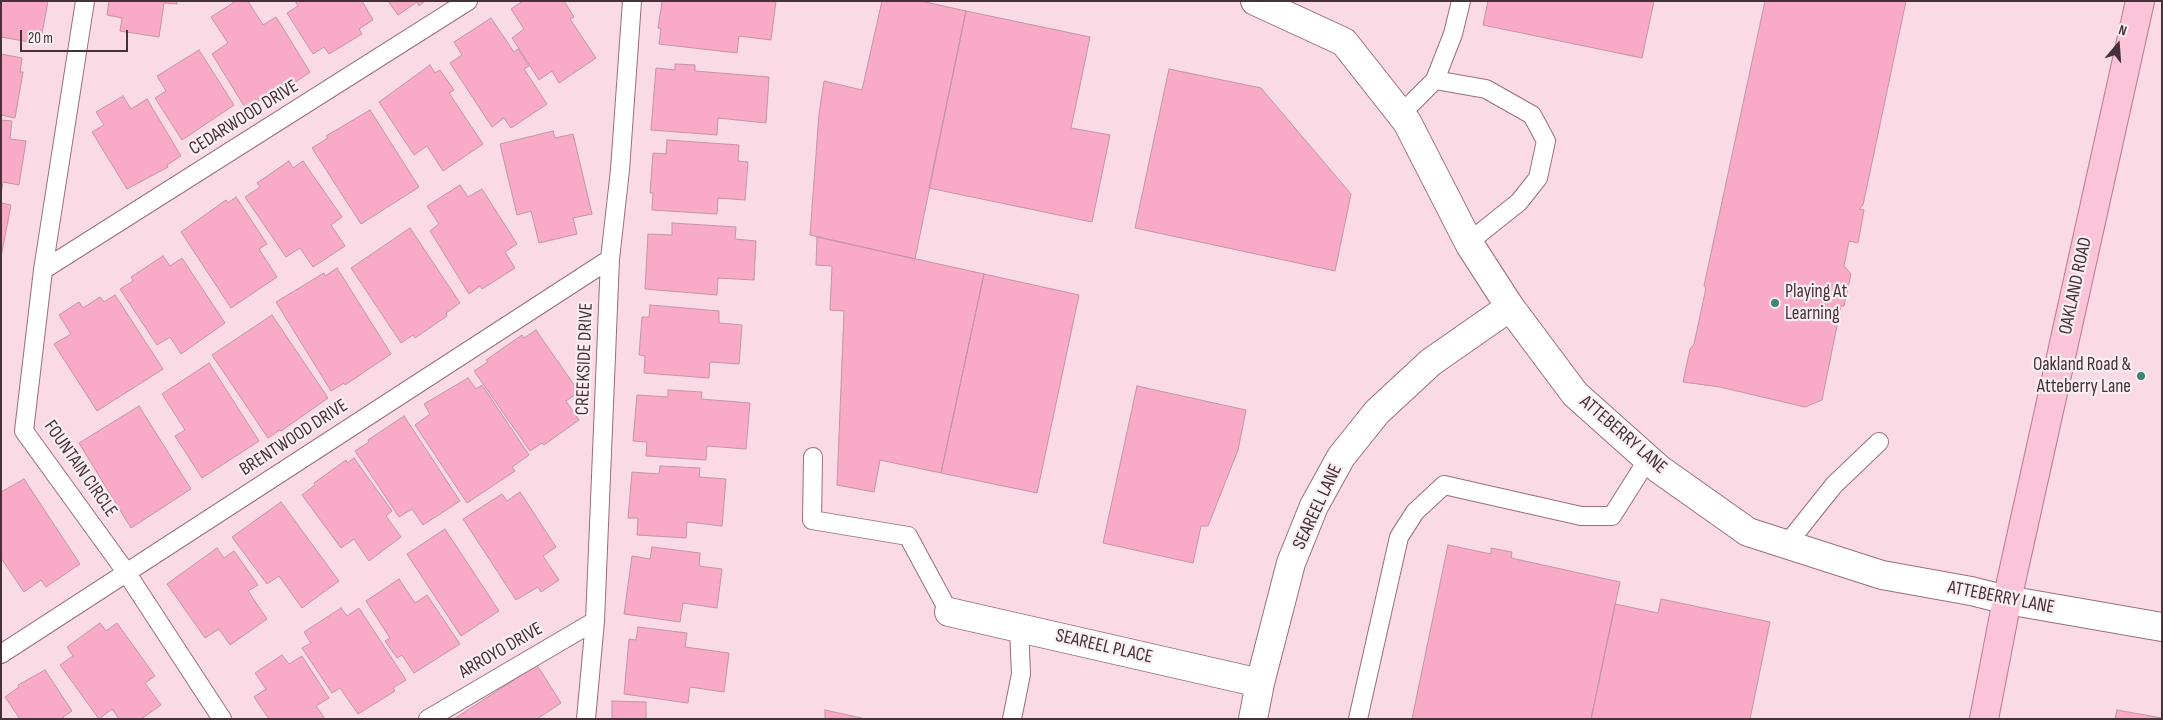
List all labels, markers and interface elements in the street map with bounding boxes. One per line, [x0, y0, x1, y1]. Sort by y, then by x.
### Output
scale bar [22, 20, 130, 52]
north arrow [2093, 20, 2143, 70]
text: N [2117, 21, 2129, 39]
text: 20 m [28, 29, 53, 48]
street label: CEDARWOOD DRIVE [185, 75, 303, 161]
street label: OAKLAND ROAD [2055, 235, 2097, 337]
place label: Playing At Learning [1785, 281, 1847, 325]
marker: Playing At Learning [1769, 297, 1781, 309]
street label: CREEKSIDE DRIVE [572, 302, 598, 416]
place label: Oakland Road & Atteberry Lane [2033, 354, 2131, 398]
marker: Oakland Road & Atteberry Lane [2135, 370, 2147, 382]
street label: ATTEBERRY LANE [1575, 391, 1671, 479]
street label: BRENTWOOD DRIVE [236, 395, 352, 481]
street label: FOUNTAIN CIRCLE [38, 416, 122, 522]
street label: SEAREEL LANE [1288, 461, 1348, 553]
street label: ATTEBERRY LANE [1946, 576, 2056, 620]
street label: ARROYO DRIVE [455, 618, 547, 684]
street label: SEAREEL PLACE [1053, 625, 1155, 669]

